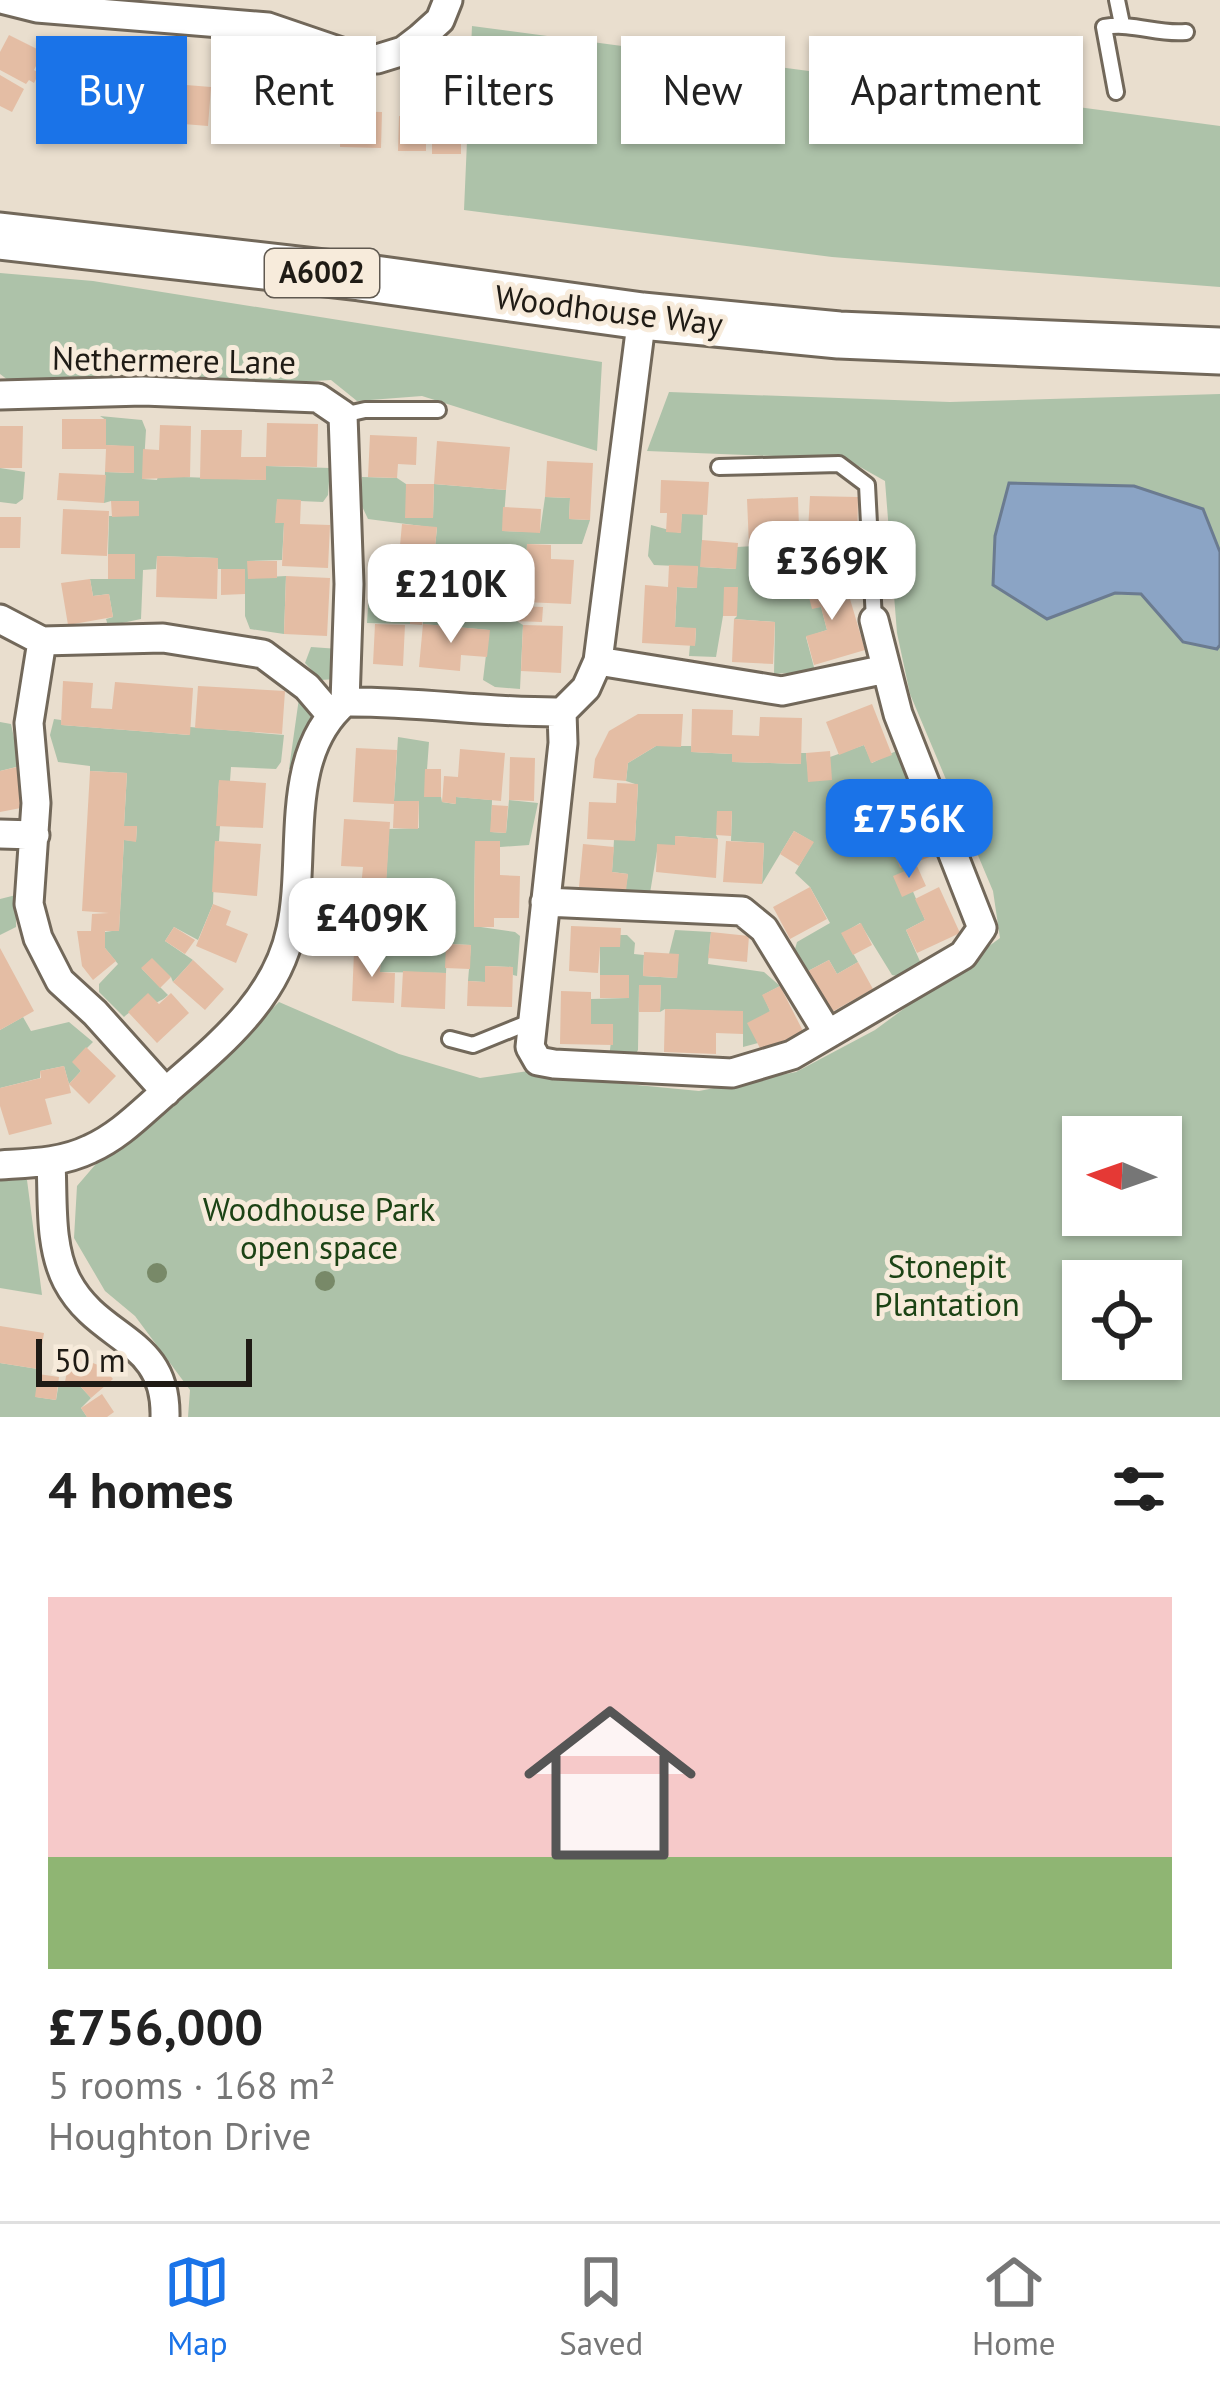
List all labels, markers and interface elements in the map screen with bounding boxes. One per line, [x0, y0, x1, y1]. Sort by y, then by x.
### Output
chip: Buy [36, 36, 187, 144]
chip: Rent [211, 36, 376, 144]
chip: Filters [400, 36, 597, 144]
chip: New [621, 36, 785, 144]
chip: Apartment [809, 36, 1083, 144]
road number: A6002 [265, 249, 379, 297]
street label: Woodhouse Way [493, 274, 726, 345]
street label: Nethermere Lane [52, 336, 296, 383]
pin: £369K [748, 521, 916, 623]
text: £369K [776, 534, 888, 585]
pin: £210K [367, 544, 535, 646]
text: £210K [395, 557, 507, 608]
pin: £756K [825, 779, 993, 881]
text: £756K [853, 792, 965, 843]
pin: £409K [288, 878, 456, 980]
text: £409K [316, 891, 428, 942]
north arrow [1062, 1116, 1182, 1236]
map controls [1062, 1116, 1182, 1380]
park label: Woodhouse Park open space [203, 1187, 436, 1268]
park label: Stonepit Plantation [874, 1244, 1020, 1325]
button: locate [1062, 1260, 1182, 1380]
scale bar [36, 1333, 252, 1386]
text: 50 m [54, 1338, 126, 1381]
text: 4 homes [48, 1456, 234, 1522]
icon: filters [1106, 1456, 1172, 1522]
icon: home [502, 1675, 718, 1891]
text: £756,000 [48, 1993, 263, 2059]
text: 5 rooms · 168 m² [48, 2059, 335, 2110]
text: Houghton Drive [48, 2110, 311, 2161]
tab: Map [164, 2249, 230, 2364]
tab: Saved [559, 2249, 643, 2364]
tab: Home [972, 2249, 1056, 2364]

